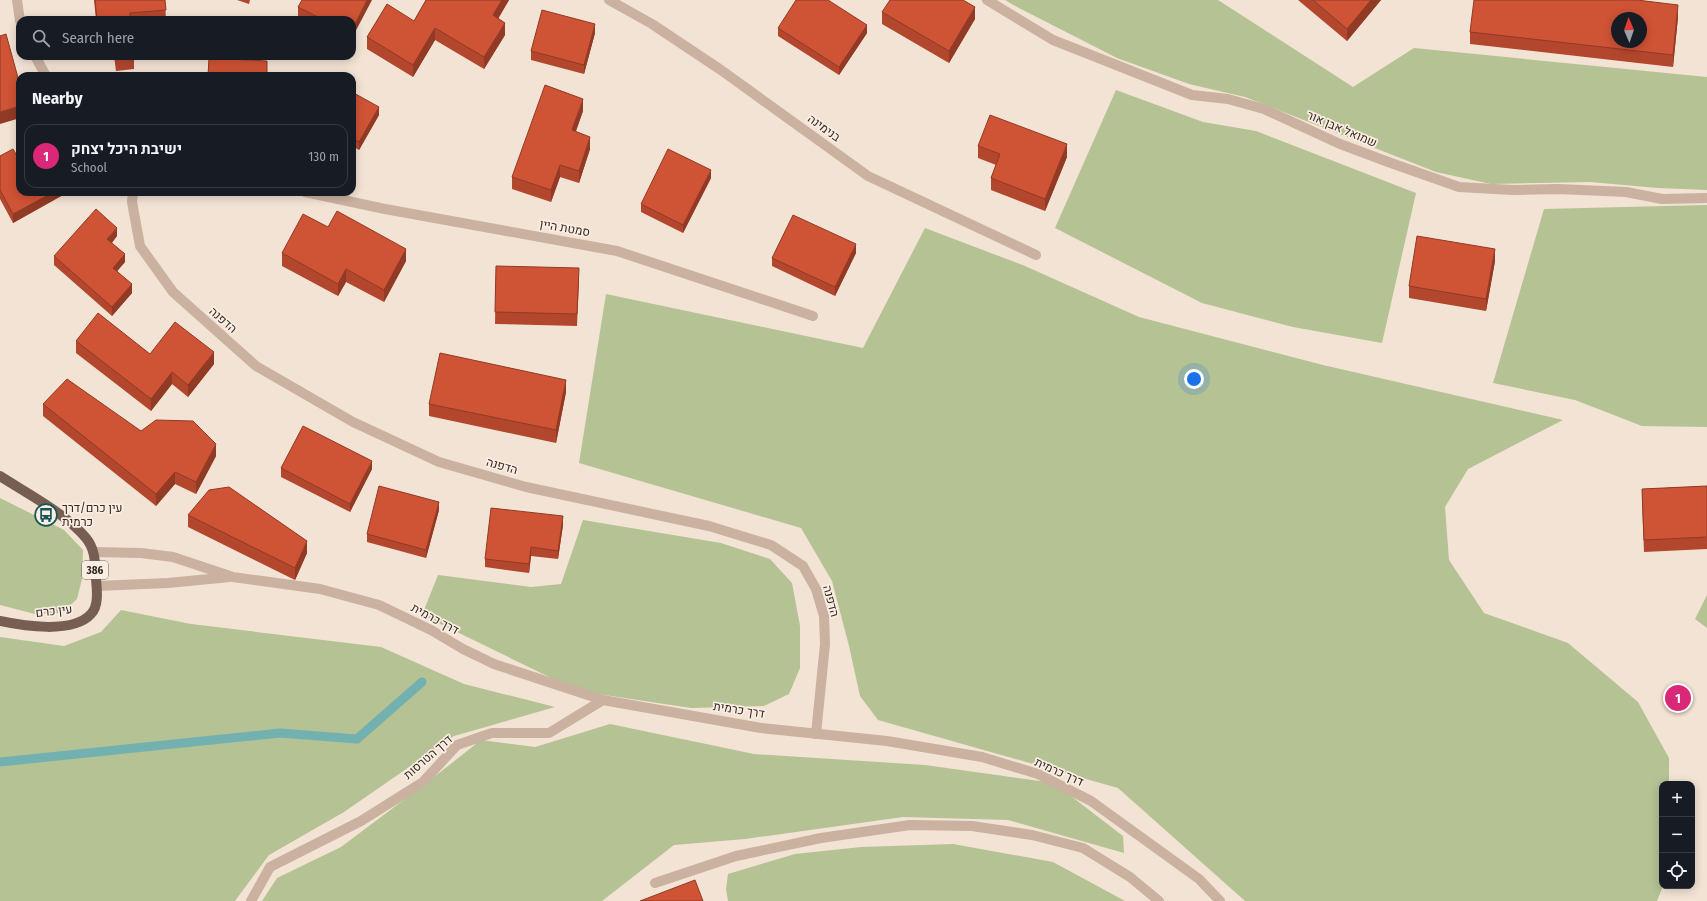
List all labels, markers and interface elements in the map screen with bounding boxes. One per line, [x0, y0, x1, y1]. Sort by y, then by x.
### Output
north arrow [1611, 12, 1647, 48]
search box [16, 16, 356, 60]
icon: search [30, 27, 52, 49]
text: Search here [62, 29, 134, 47]
text: Nearby [32, 88, 83, 109]
street label: שמואל אבן אור [1305, 108, 1379, 150]
street label: בנימינה [805, 111, 844, 145]
text: ישיבת היכל יצחק [71, 140, 182, 158]
text: 1 [43, 149, 49, 164]
text: 130 m [308, 149, 339, 164]
text: School [71, 160, 107, 175]
street label: סמטת היין [539, 217, 591, 239]
street label: הדפנה [206, 304, 240, 336]
your location [1184, 369, 1204, 389]
street label: הדפנה [485, 455, 519, 477]
place label: עין כרם/דרך כרמית [62, 501, 123, 529]
bus stop icon: עין כרם/דרך כרמית [33, 502, 59, 528]
road number: 386 [82, 561, 108, 579]
street label: הדפנה [820, 584, 842, 618]
street label: דרך כרמית [409, 601, 461, 637]
street label: עין כרם [35, 602, 73, 620]
pin: 1 [1665, 683, 1691, 713]
street label: דרך כרמית [712, 699, 766, 721]
street label: דרך הטרסות [401, 732, 455, 782]
street label: דרך כרמית [1032, 755, 1086, 789]
map controls [1659, 781, 1695, 889]
button: + [1659, 781, 1695, 817]
button: − [1659, 817, 1695, 853]
button: locate [1659, 853, 1695, 889]

